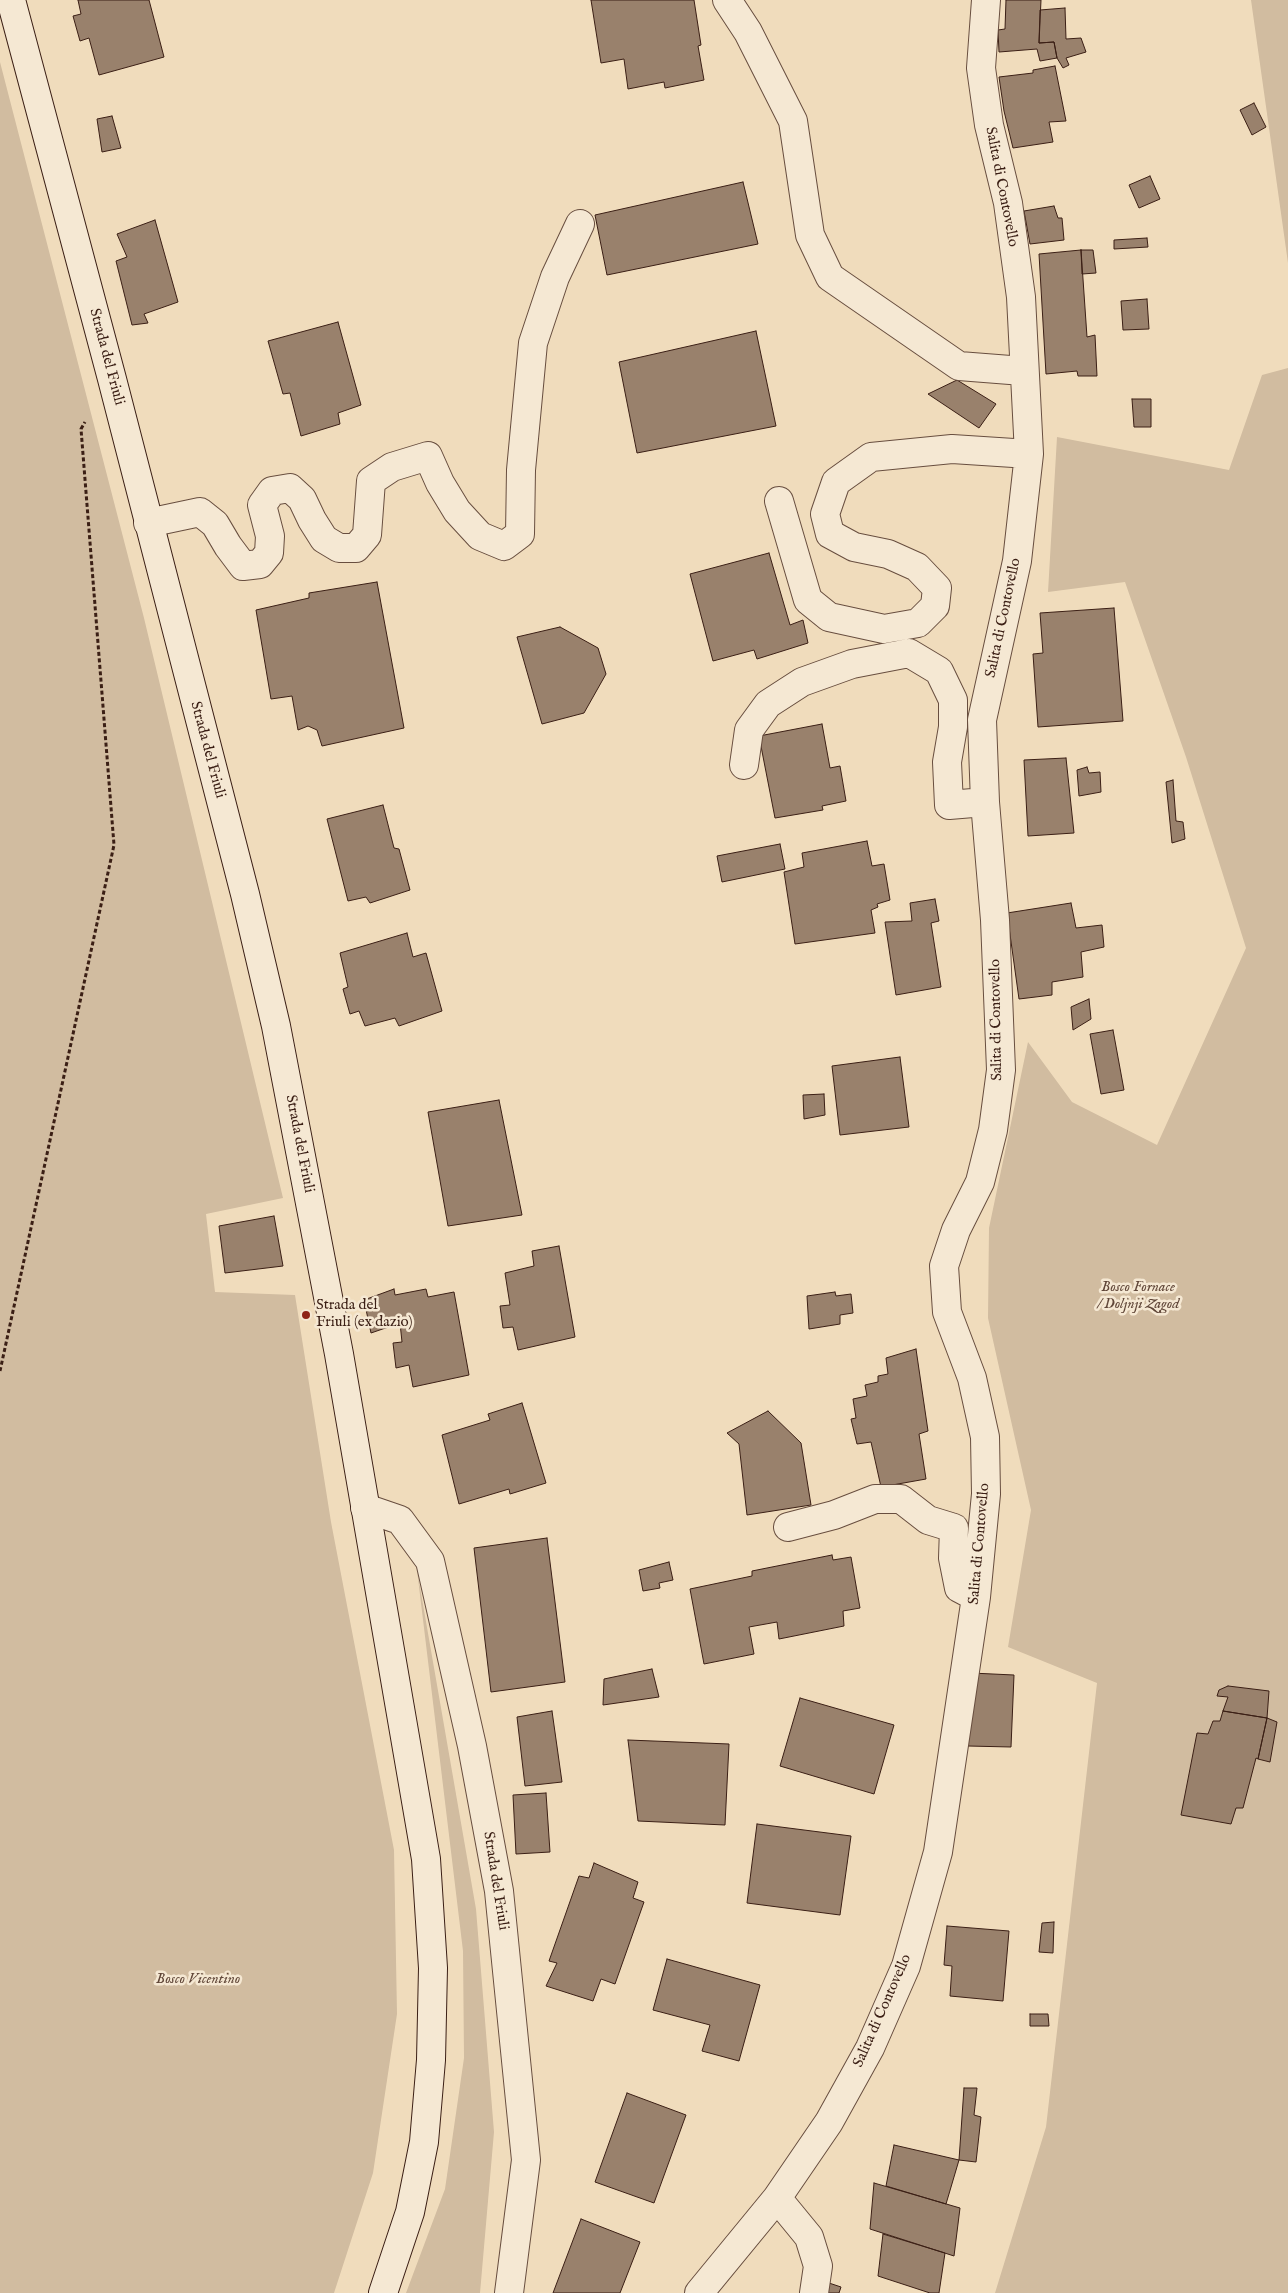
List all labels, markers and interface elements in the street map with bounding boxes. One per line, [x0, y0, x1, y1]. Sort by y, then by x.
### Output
street label: Salita di Contovello [981, 125, 1021, 249]
street label: Strada del Friuli [84, 307, 128, 407]
street label: Salita di Contovello [983, 557, 1025, 679]
street label: Strada del Friuli [185, 700, 229, 800]
street label: Salita di Contovello [987, 959, 1007, 1081]
street label: Strada del Friuli [281, 1093, 317, 1195]
park label: Bosco Fornace / Doljnji Zagod [1097, 1279, 1179, 1314]
place label: Strada del Friuli (ex dazio) [316, 1297, 413, 1332]
marker: Strada del Friuli (ex dazio) [300, 1309, 312, 1321]
street label: Salita di Contovello [966, 1483, 994, 1605]
street label: Strada del Friuli [478, 1830, 512, 1932]
street label: Salita di Contovello [850, 1952, 916, 2070]
park label: Bosco Vicentino [156, 1971, 240, 1989]

